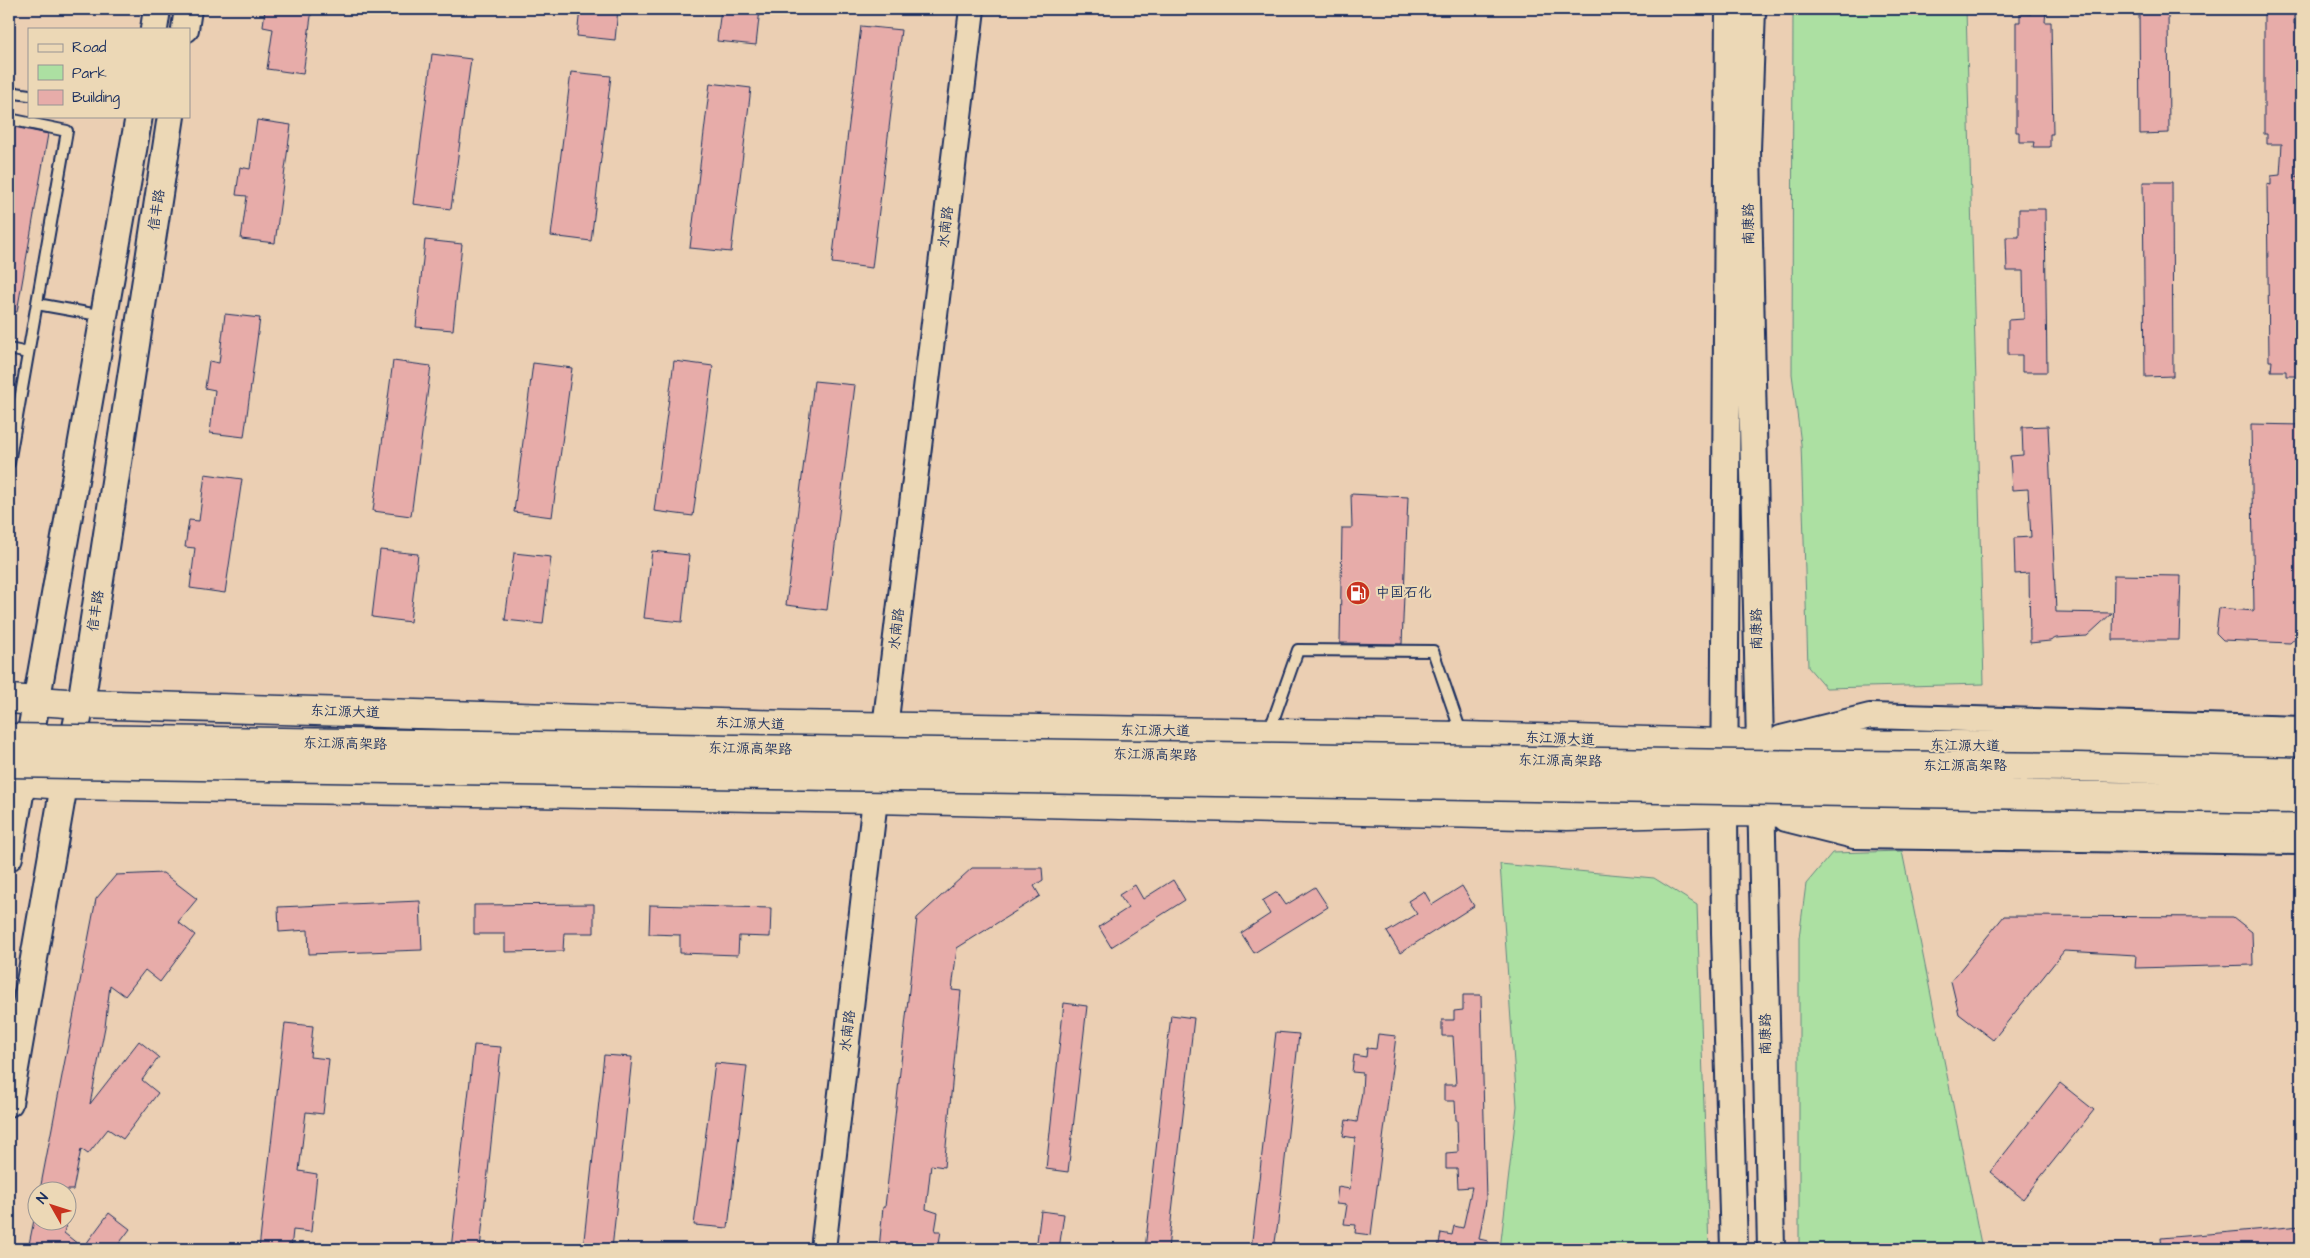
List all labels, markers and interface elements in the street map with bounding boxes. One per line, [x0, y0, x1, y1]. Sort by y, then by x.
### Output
legend [28, 28, 190, 118]
text: Road [72, 37, 107, 58]
text: Park [72, 63, 107, 84]
text: Building [72, 87, 120, 109]
street label: 信丰路 [144, 188, 170, 232]
street label: 南康路 [1739, 203, 1759, 245]
street label: 水南路 [934, 205, 958, 249]
fuel station icon: 中国石化 [1345, 580, 1371, 606]
place label: 中国石化 [1376, 583, 1432, 603]
street label: 信丰路 [83, 589, 109, 633]
street label: 水南路 [885, 607, 909, 651]
street label: 南康路 [1747, 608, 1767, 650]
street label: 东江源大道 [310, 701, 380, 723]
street label: 东江源大道 [715, 713, 785, 735]
street label: 东江源大道 [1120, 720, 1190, 742]
street label: 东江源大道 [1525, 728, 1595, 750]
street label: 东江源高架路 [303, 733, 387, 755]
street label: 东江源大道 [1930, 735, 2000, 757]
street label: 东江源高架路 [708, 738, 792, 760]
street label: 东江源高架路 [1113, 744, 1197, 766]
street label: 东江源高架路 [1518, 750, 1602, 772]
street label: 东江源高架路 [1923, 756, 2007, 776]
street label: 水南路 [836, 1009, 860, 1053]
street label: 南康路 [1756, 1013, 1776, 1055]
north arrow [28, 1180, 78, 1230]
text: N [32, 1189, 53, 1208]

